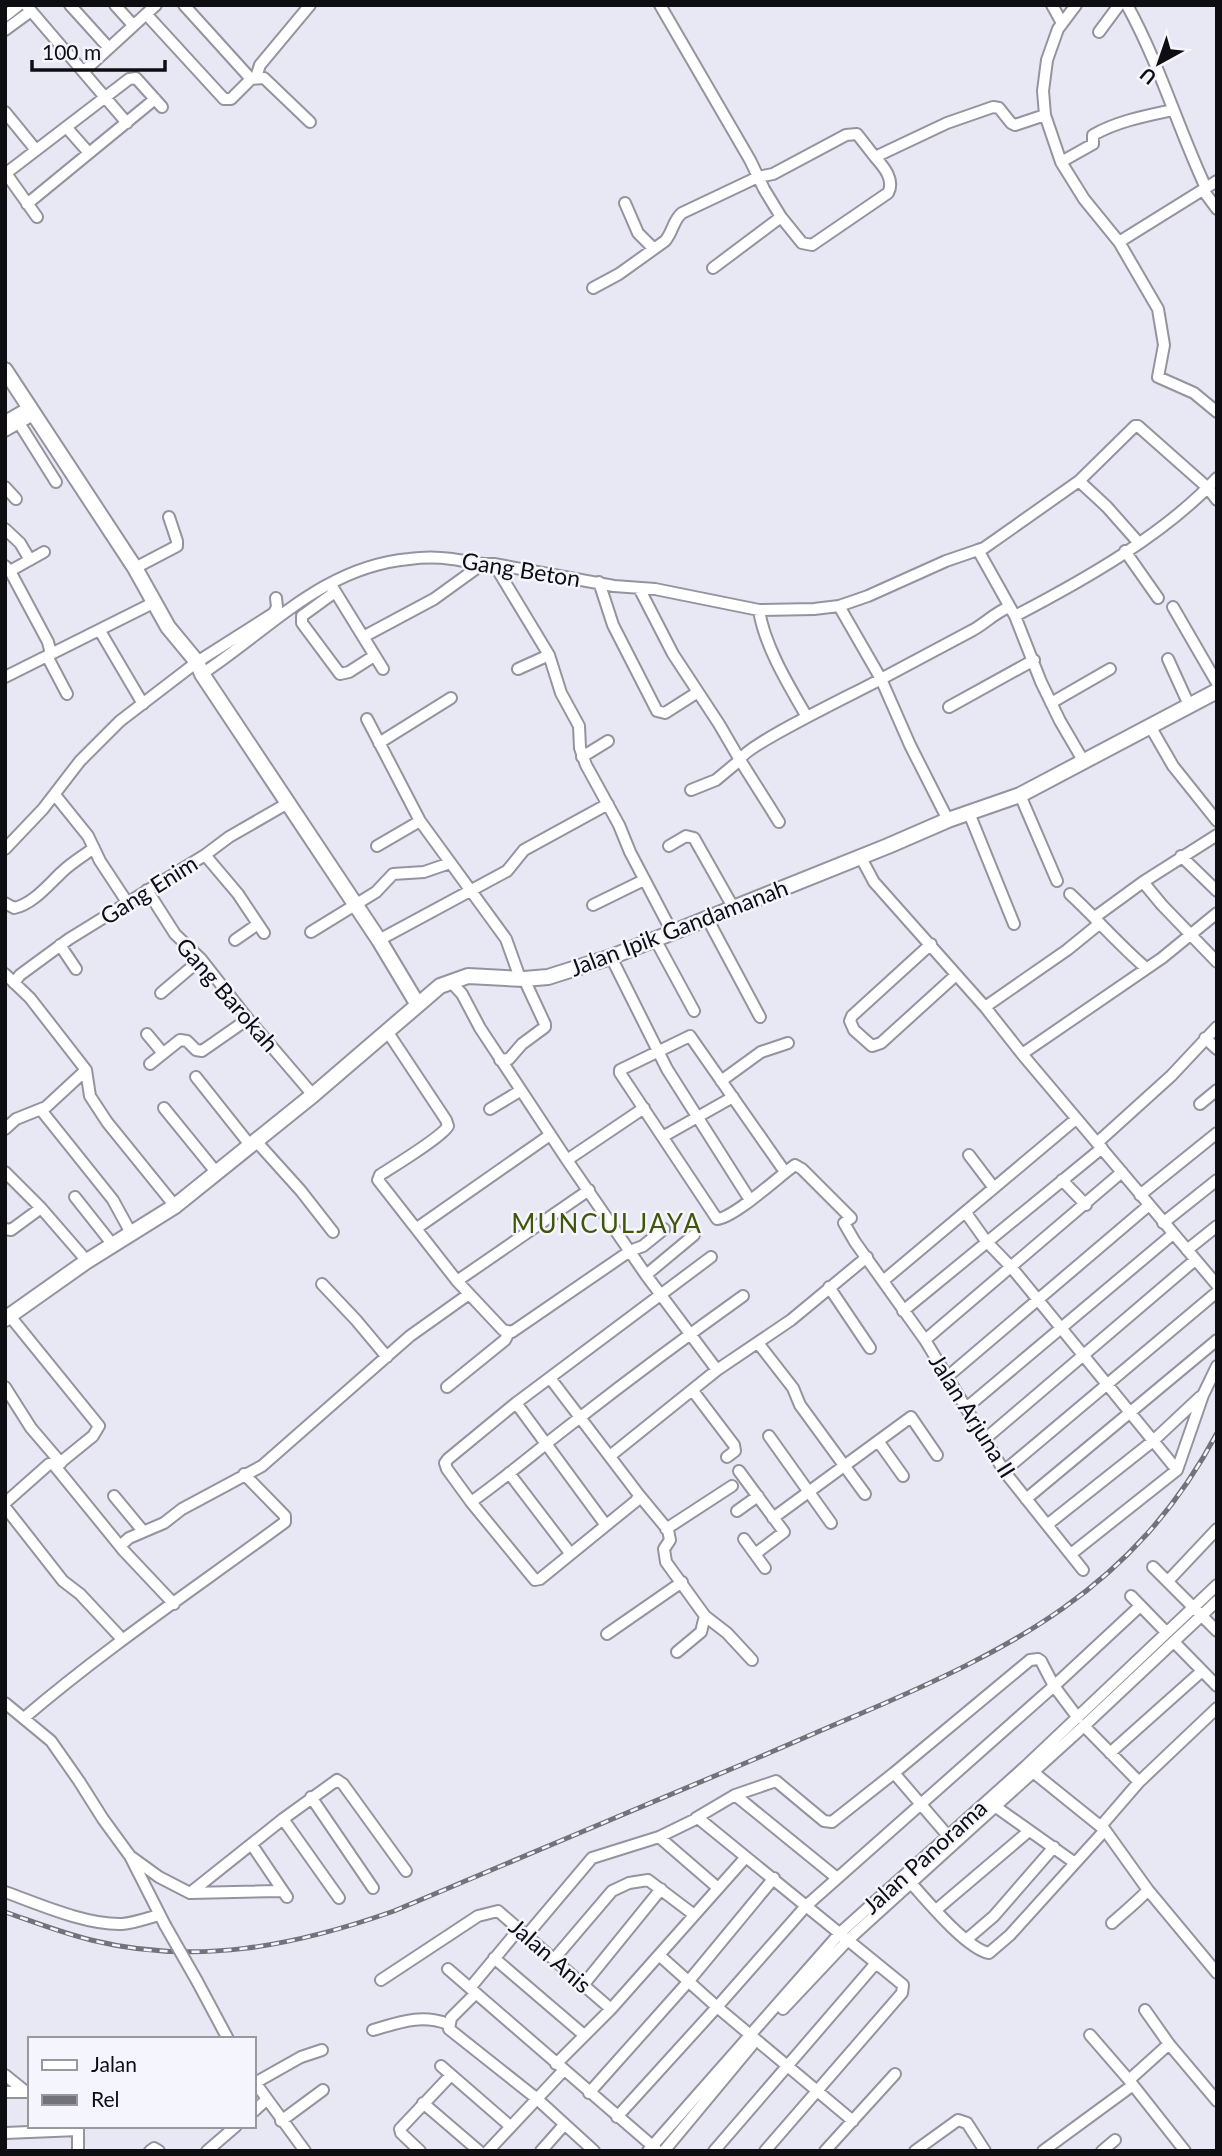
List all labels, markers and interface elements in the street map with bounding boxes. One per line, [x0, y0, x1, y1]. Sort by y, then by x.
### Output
scale bar [32, 28, 164, 72]
north arrow [1124, 28, 1194, 98]
text: 100 m [42, 39, 101, 64]
text: U [1135, 63, 1161, 90]
street label: Gang Beton [460, 546, 582, 592]
street label: Gang Enim [95, 848, 202, 930]
street label: Jalan Ipik Gandamanah [566, 873, 792, 982]
street label: Gang Barokah [171, 932, 285, 1057]
district label: MUNCULJAYA [511, 1207, 703, 1239]
street label: Jalan Arjuna II [924, 1348, 1022, 1483]
street label: Jalan Panorama [857, 1793, 992, 1919]
street label: Jalan Anis [504, 1912, 597, 1998]
legend [28, 2037, 256, 2128]
text: Jalan [91, 2051, 137, 2076]
text: Rel [91, 2086, 120, 2111]

